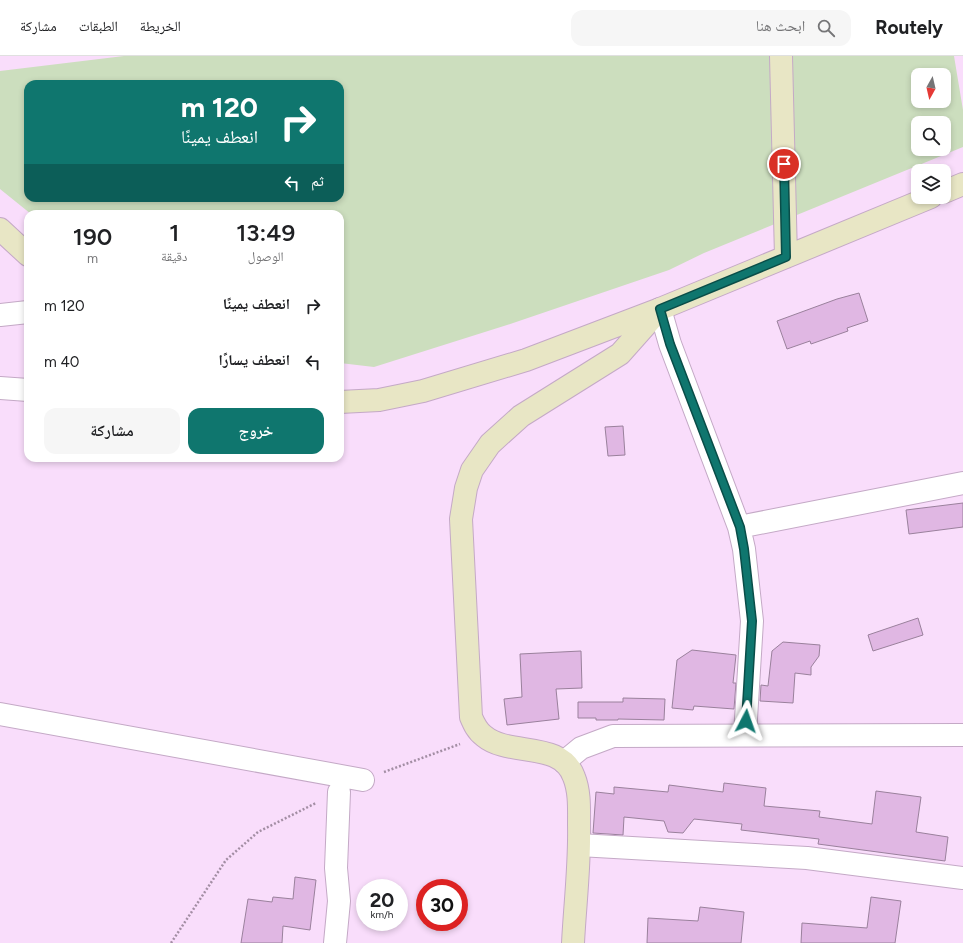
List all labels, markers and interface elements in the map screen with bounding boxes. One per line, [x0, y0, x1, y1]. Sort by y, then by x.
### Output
search box [571, 10, 851, 46]
text: Routely [875, 16, 943, 39]
text: ابحث هنا [756, 17, 805, 35]
icon: search [815, 17, 837, 39]
text: مشاركة [20, 18, 57, 35]
text: الطبقات [79, 18, 118, 35]
text: الخريطة [140, 18, 181, 35]
north arrow [911, 68, 951, 108]
map controls [911, 68, 951, 204]
text: 120 m [181, 90, 258, 124]
icon: right [272, 96, 324, 148]
button: search [911, 116, 951, 156]
text: انعطف يمينًا [181, 126, 258, 148]
pin [767, 147, 801, 181]
icon: arrive [773, 153, 795, 175]
button: layers [911, 164, 951, 204]
icon: left [281, 172, 303, 194]
text: ثم [311, 172, 324, 190]
text: 1 [169, 218, 179, 247]
text: 13:49 [236, 218, 295, 247]
text: 190 [73, 222, 112, 251]
text: دقيقة [161, 249, 187, 264]
text: الوصول [248, 249, 284, 264]
text: m [87, 251, 98, 266]
text: انعطف يمينًا [223, 295, 290, 313]
icon: right [302, 295, 324, 317]
text: 120 m [44, 297, 85, 315]
text: انعطف يسارًا [218, 351, 290, 369]
icon: left [302, 351, 324, 373]
text: 40 m [44, 353, 79, 371]
button: مشاركة [44, 408, 180, 454]
button: خروج [188, 408, 324, 454]
position arrow [725, 700, 767, 742]
speed limit sign: 30 [416, 879, 468, 931]
text: 20 [370, 888, 394, 912]
text: km/h [371, 908, 393, 921]

